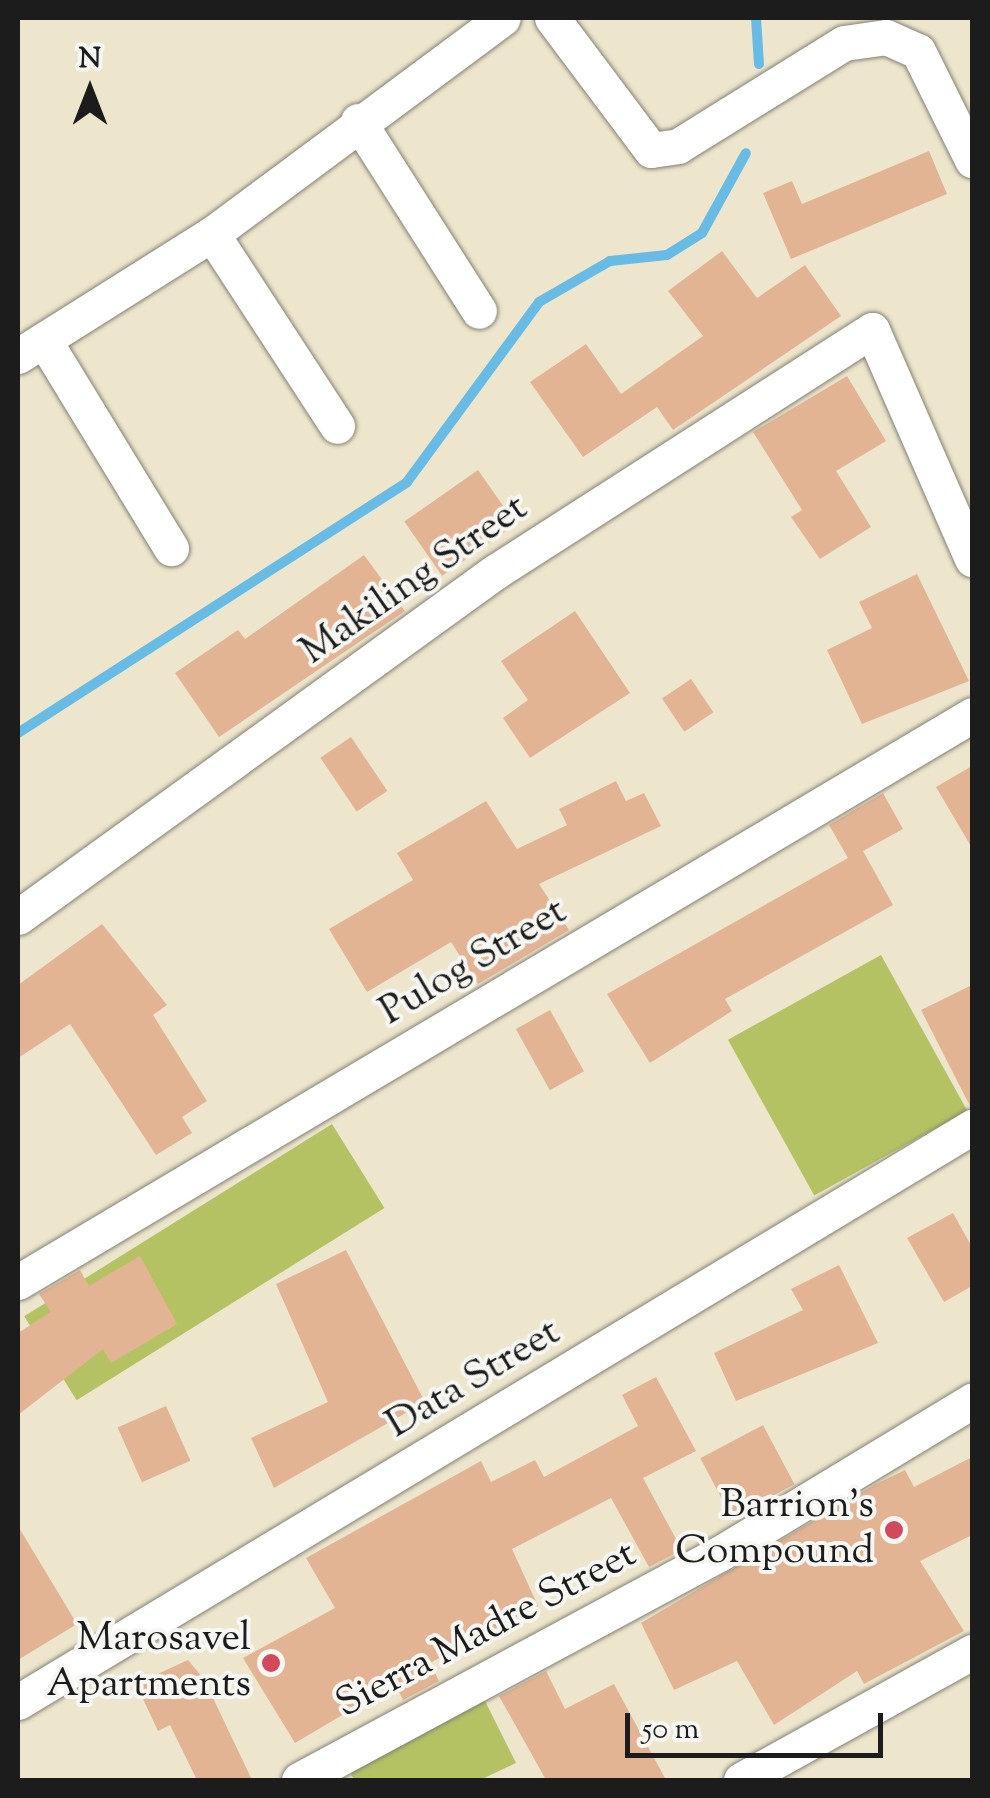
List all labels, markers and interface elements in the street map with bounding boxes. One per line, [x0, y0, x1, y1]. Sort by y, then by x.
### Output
north arrow [40, 40, 140, 140]
text: N [79, 40, 101, 80]
street label: Makiling Street [293, 485, 537, 677]
street label: Pulog Street [372, 889, 576, 1037]
street label: Data Street [379, 1310, 569, 1450]
place label: Barrion's Compound [675, 1483, 874, 1577]
marker: Barrion's Compound [883, 1519, 905, 1541]
street label: Sierra Madre Street [329, 1532, 645, 1730]
place label: Marosavel Apartments [46, 1616, 251, 1710]
marker: Marosavel Apartments [260, 1652, 282, 1674]
scale bar [630, 1693, 888, 1755]
text: 50 m [642, 1709, 699, 1752]

